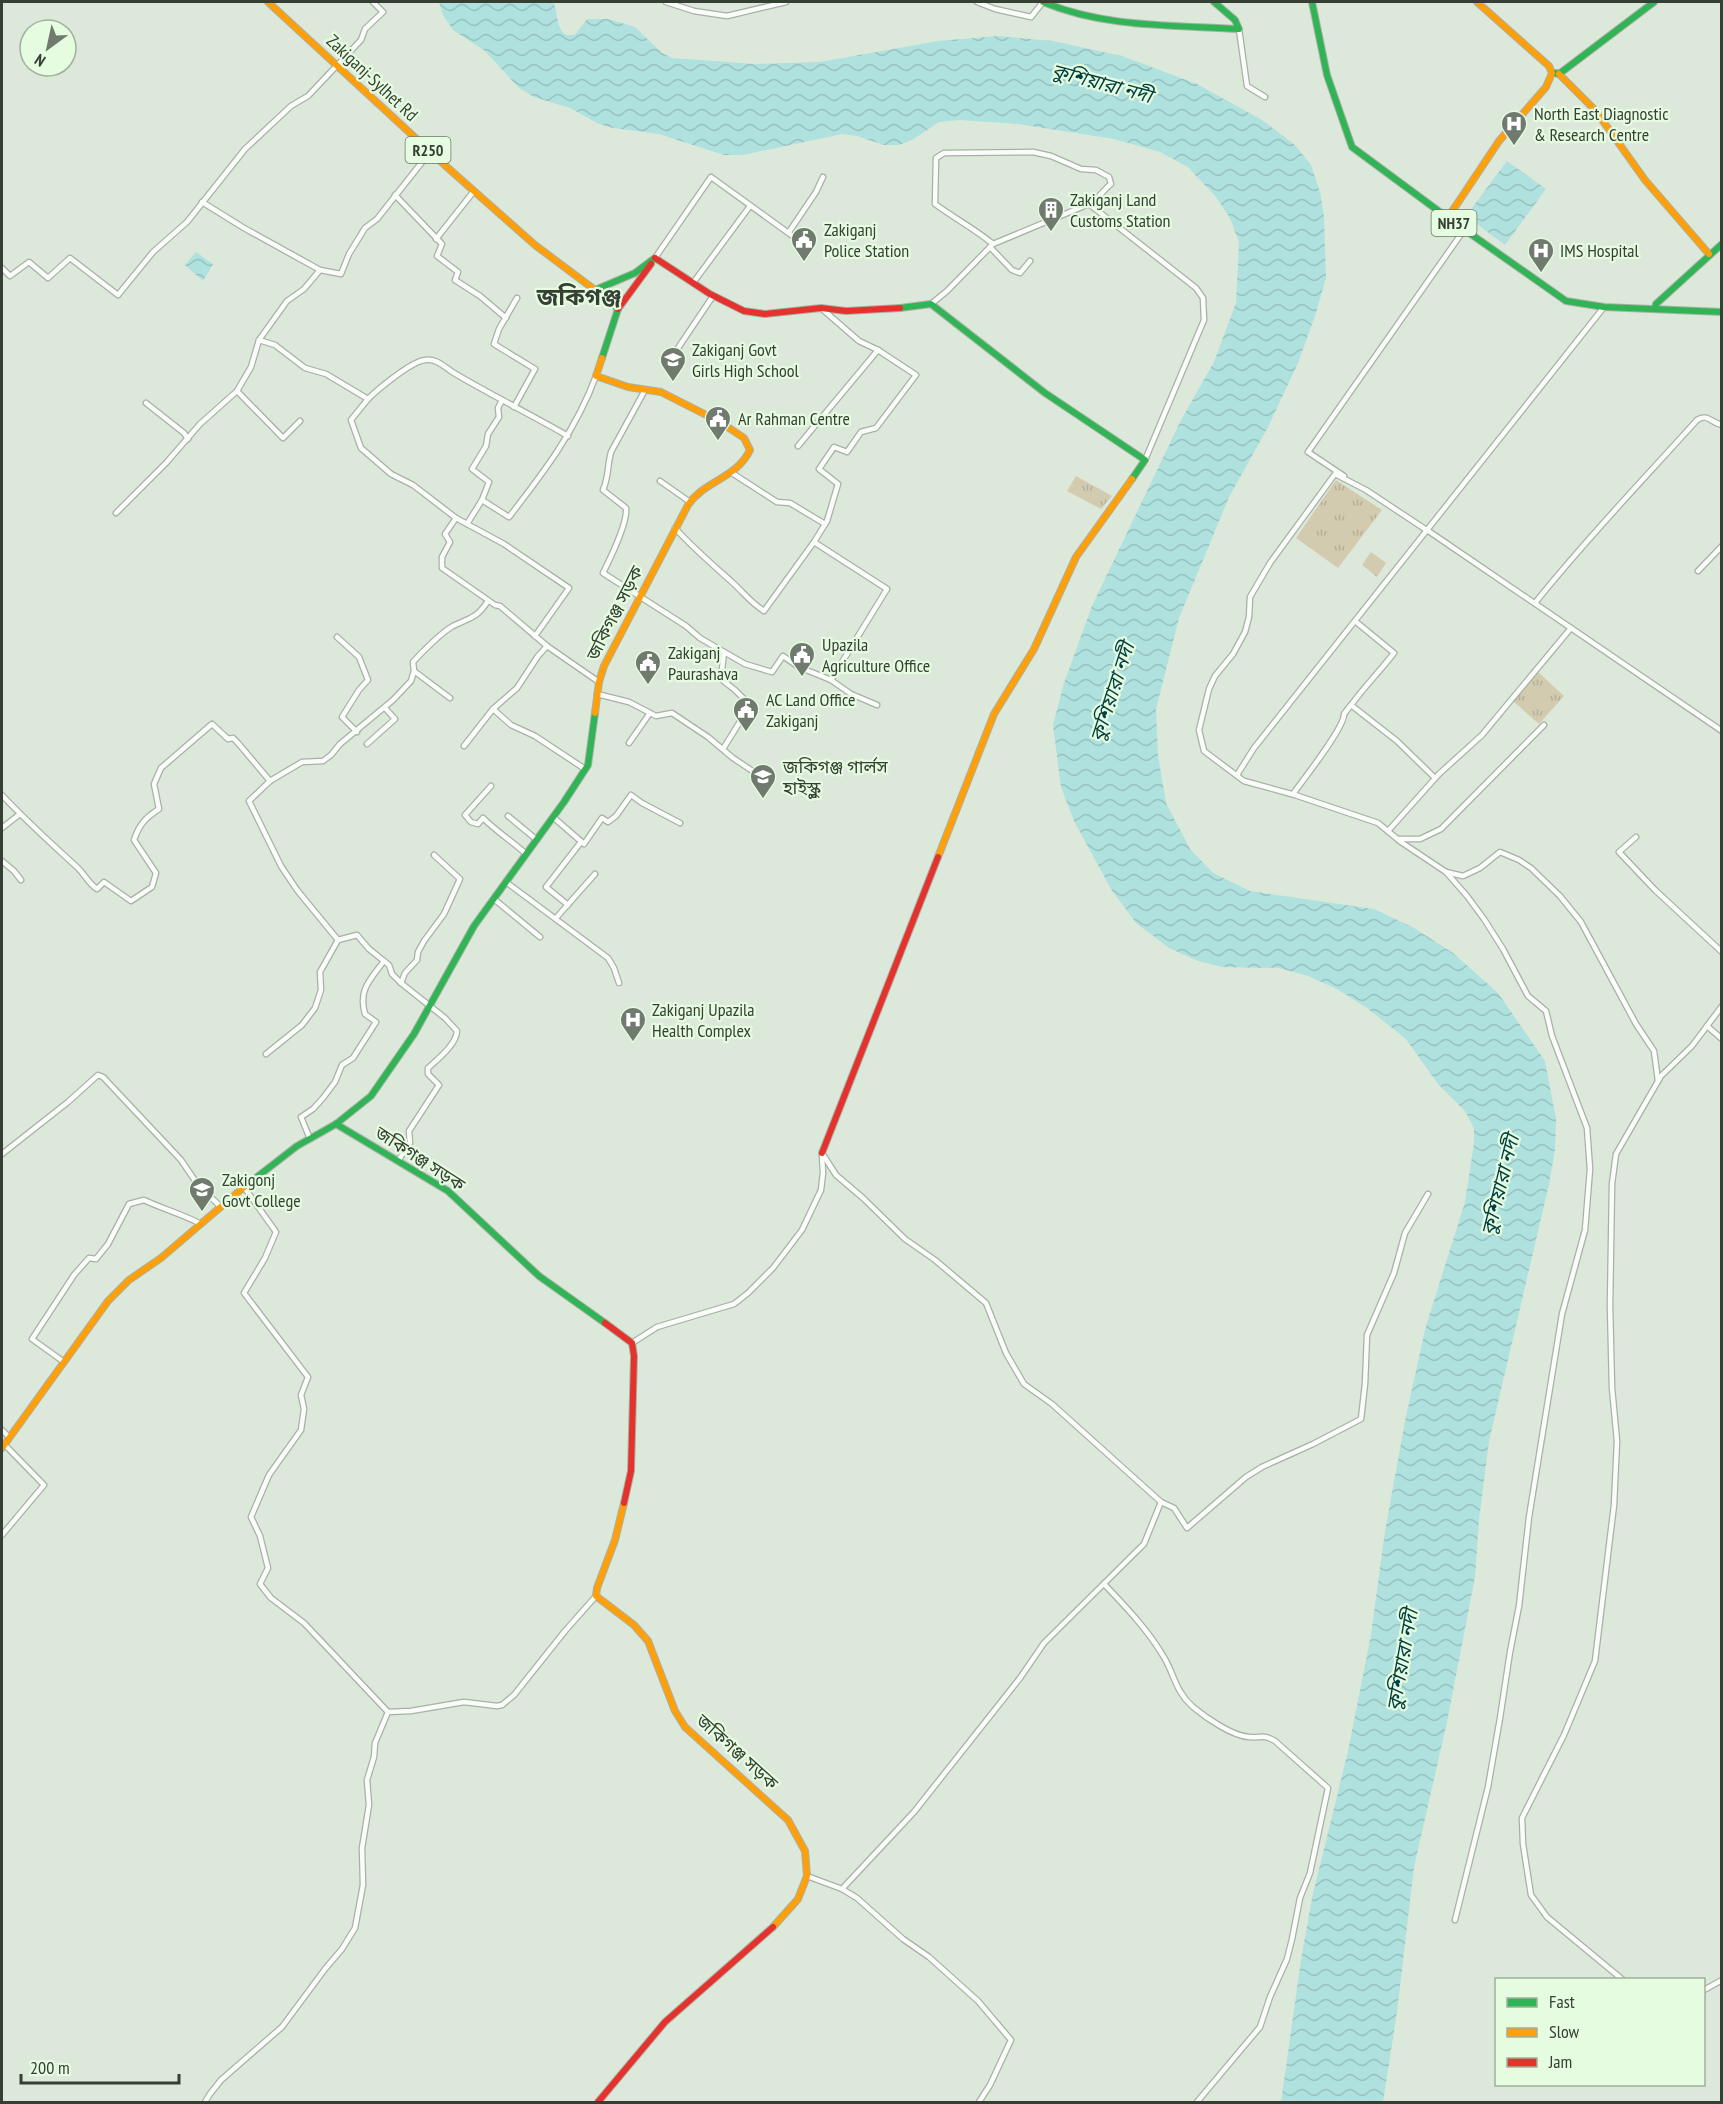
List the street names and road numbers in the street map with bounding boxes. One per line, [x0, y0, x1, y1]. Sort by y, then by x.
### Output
street label: Zakiganj-Sylhet Rd [322, 29, 423, 126]
road number: R250 [406, 137, 450, 163]
road number: NH37 [1432, 210, 1476, 236]
street label: জকিগঞ্জ সড়ক [581, 561, 648, 665]
street label: জকিগঞ্জ সড়ক [370, 1120, 470, 1196]
street label: জকিগঞ্জ সড়ক [691, 1708, 783, 1795]

